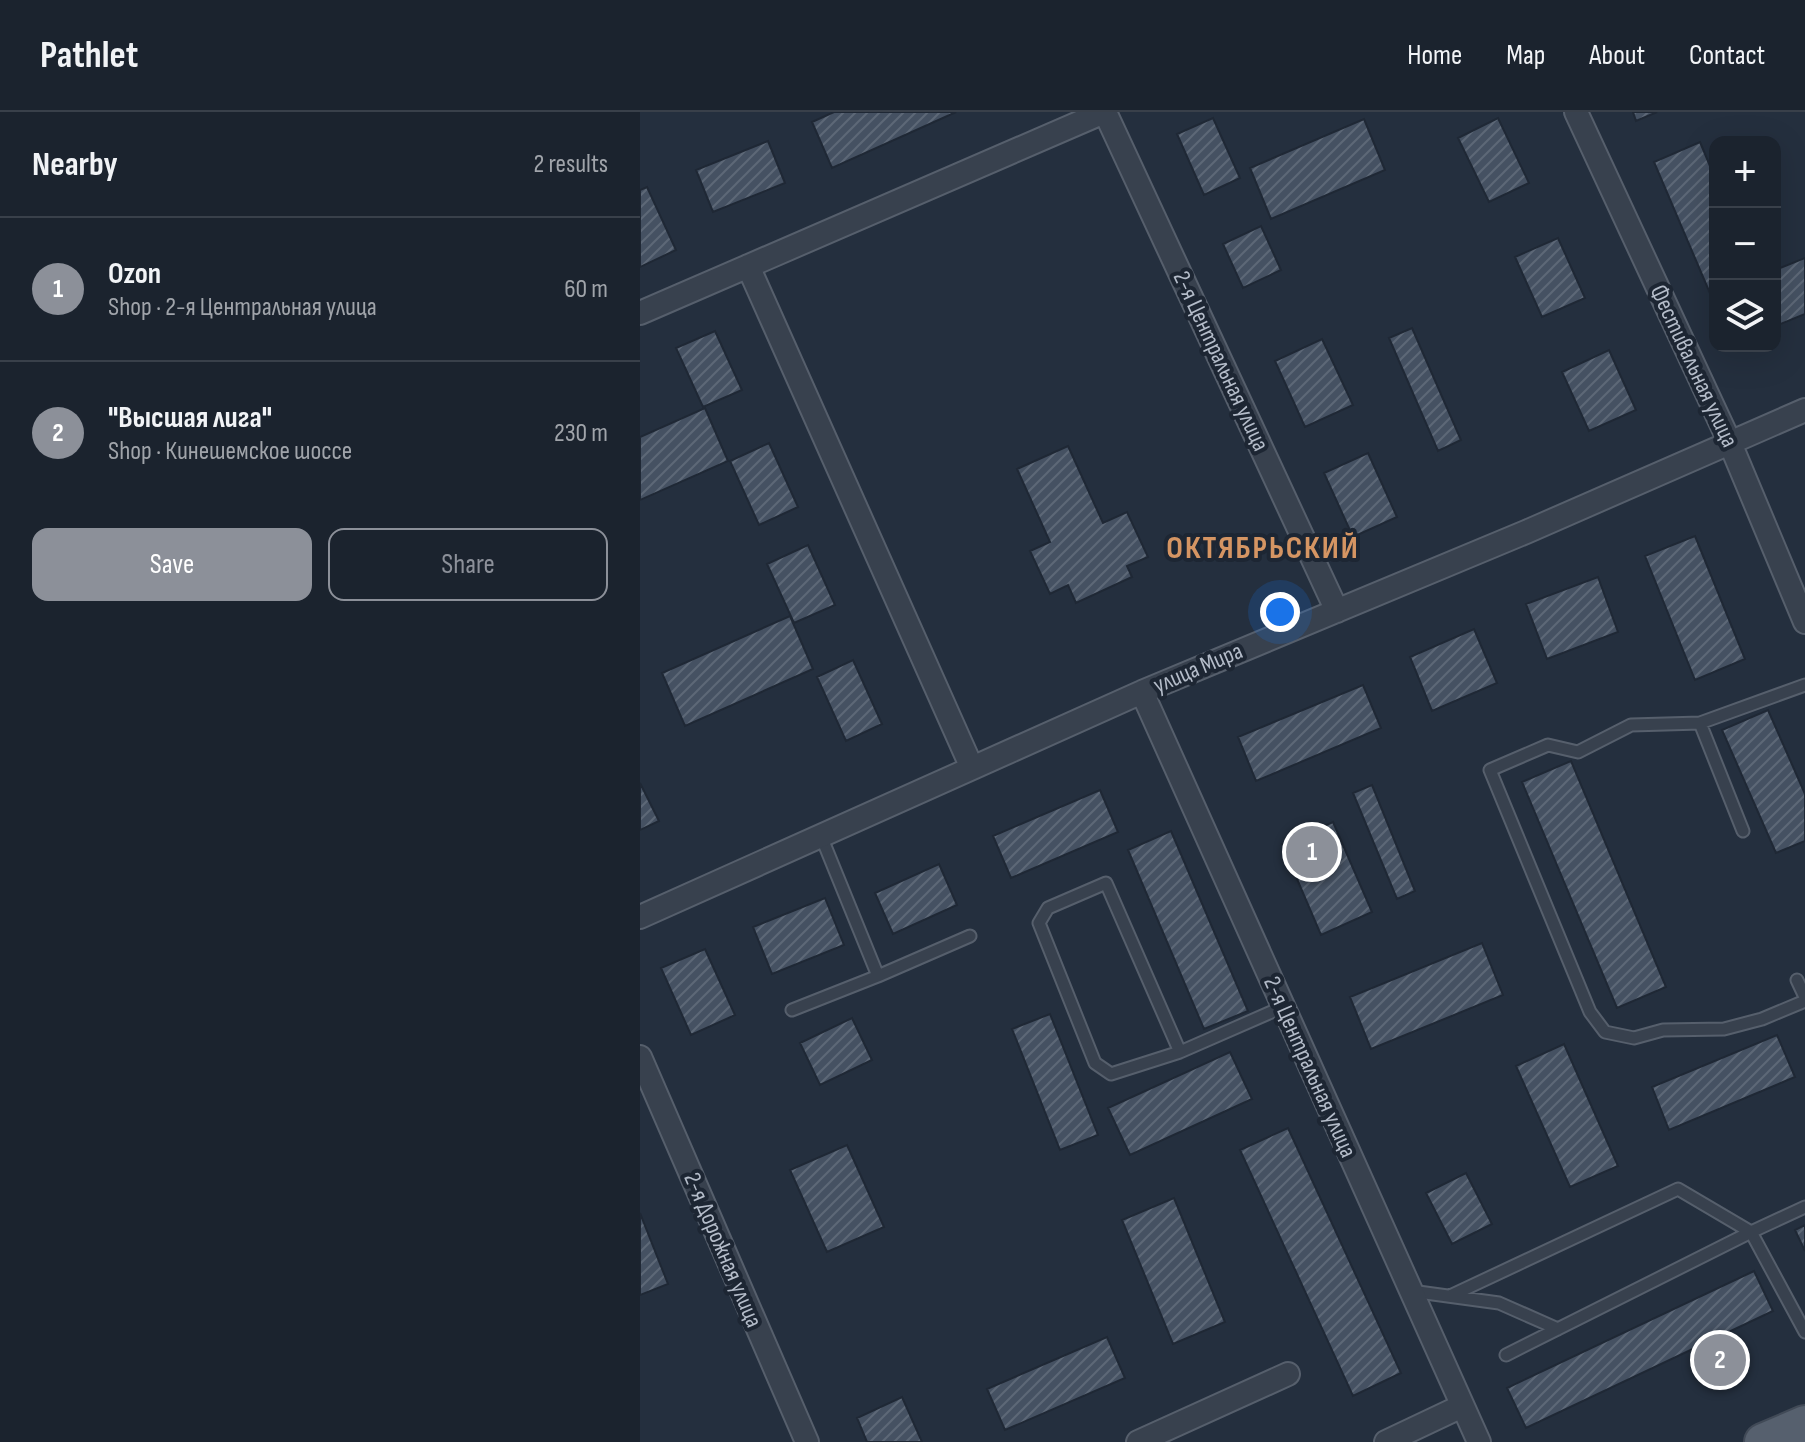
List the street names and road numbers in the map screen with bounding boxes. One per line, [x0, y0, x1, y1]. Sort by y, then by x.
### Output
street label: 2-я Центральная улица [1167, 266, 1275, 456]
street label: Фестивальная улица [1644, 280, 1744, 452]
street label: улица Мира [1149, 636, 1247, 700]
street label: 2-я Центральная улица [1257, 972, 1363, 1162]
street label: 2-я Дорожная улица [677, 1168, 769, 1332]

